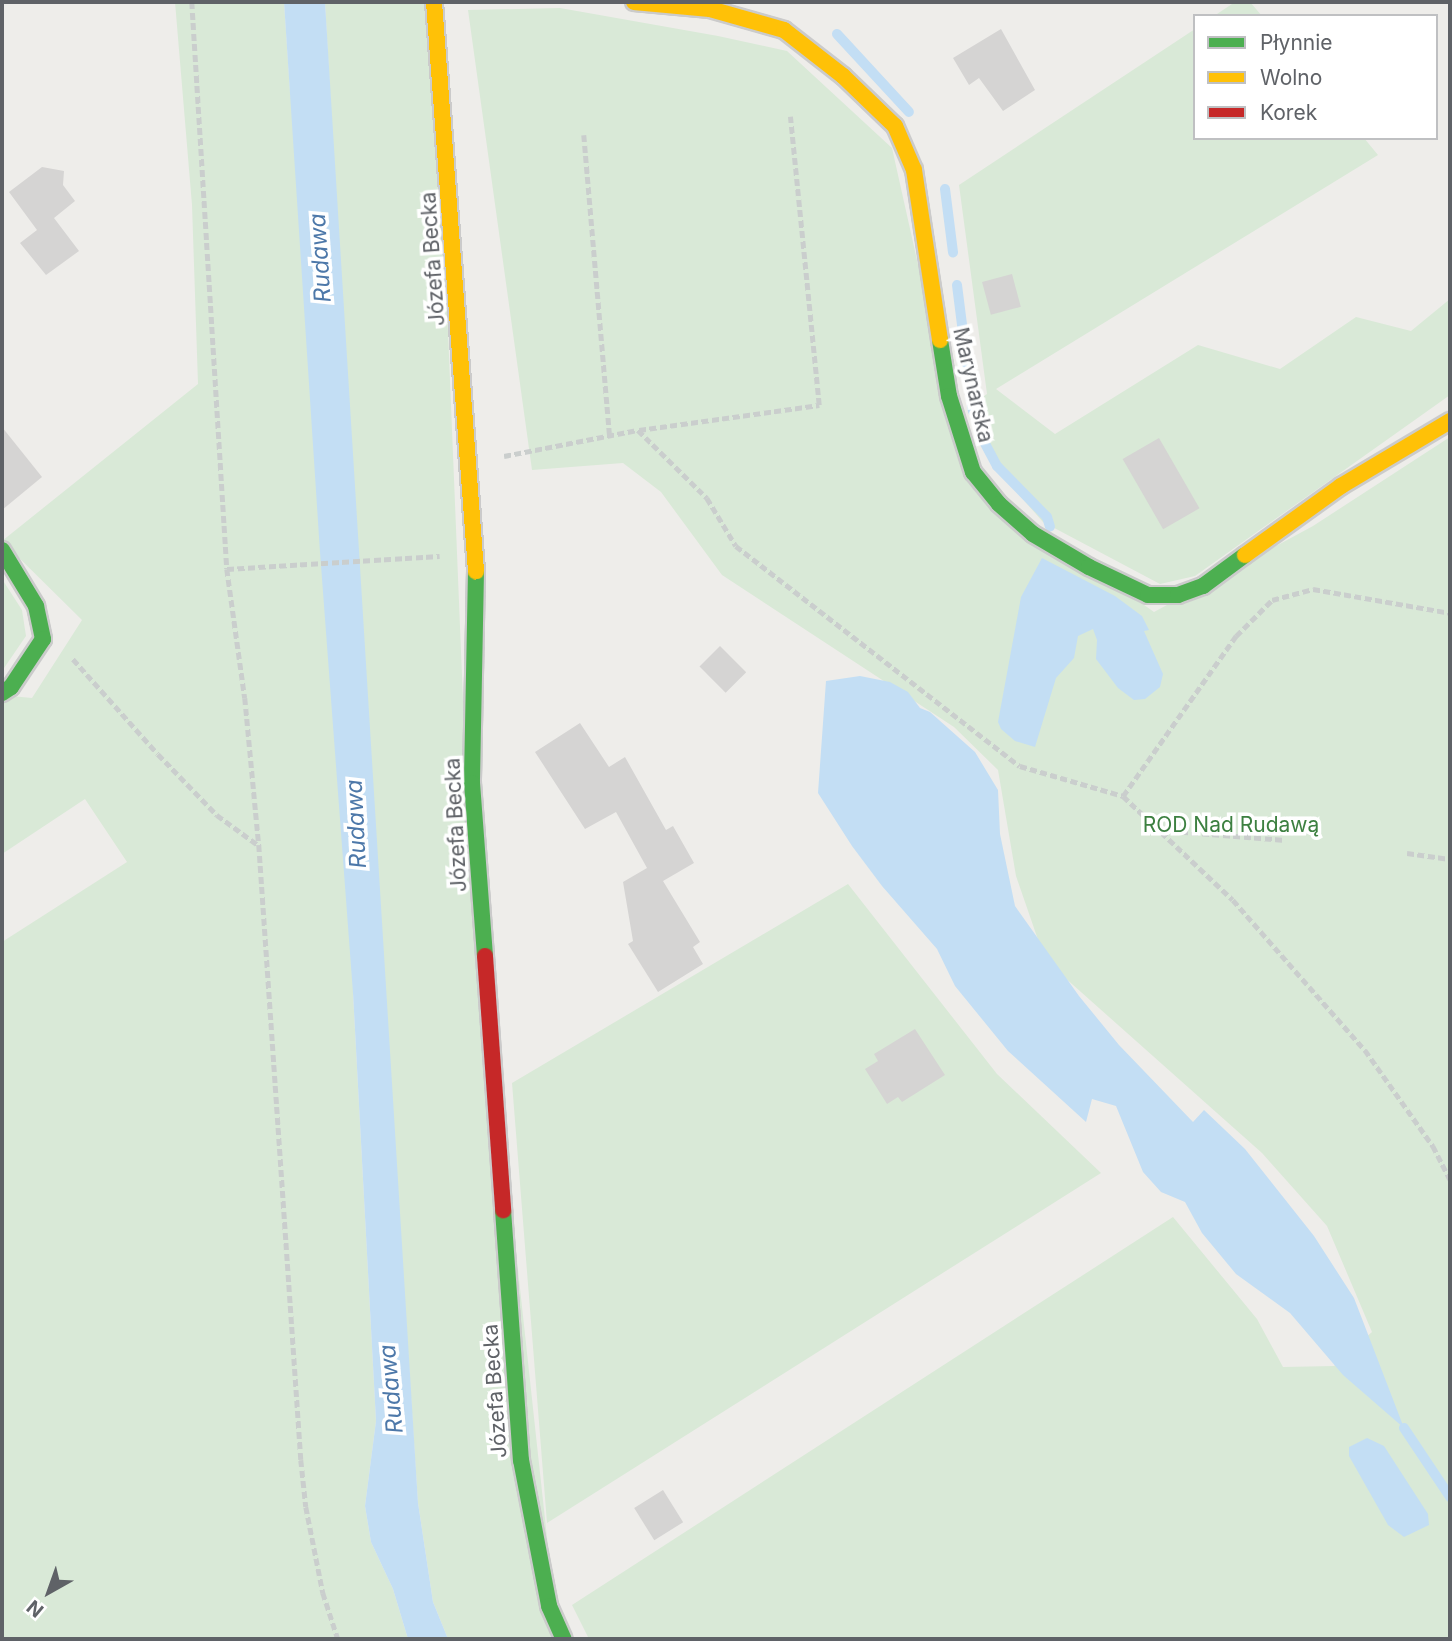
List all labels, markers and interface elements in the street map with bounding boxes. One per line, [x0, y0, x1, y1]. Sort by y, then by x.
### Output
legend [1193, 14, 1438, 140]
text: Płynnie [1260, 30, 1333, 55]
text: Wolno [1260, 65, 1322, 90]
text: Korek [1260, 100, 1317, 125]
street label: Józefa Becka [416, 191, 450, 327]
water label: Rudawa [303, 213, 337, 303]
street label: Marynarska [948, 325, 998, 445]
street label: Józefa Becka [440, 757, 472, 893]
water label: Rudawa [340, 779, 372, 869]
park label: ROD Nad Rudawą [1143, 812, 1319, 838]
street label: Józefa Becka [478, 1323, 512, 1459]
water label: Rudawa [373, 1343, 409, 1435]
north arrow [14, 1557, 84, 1627]
text: N [22, 1595, 48, 1622]

